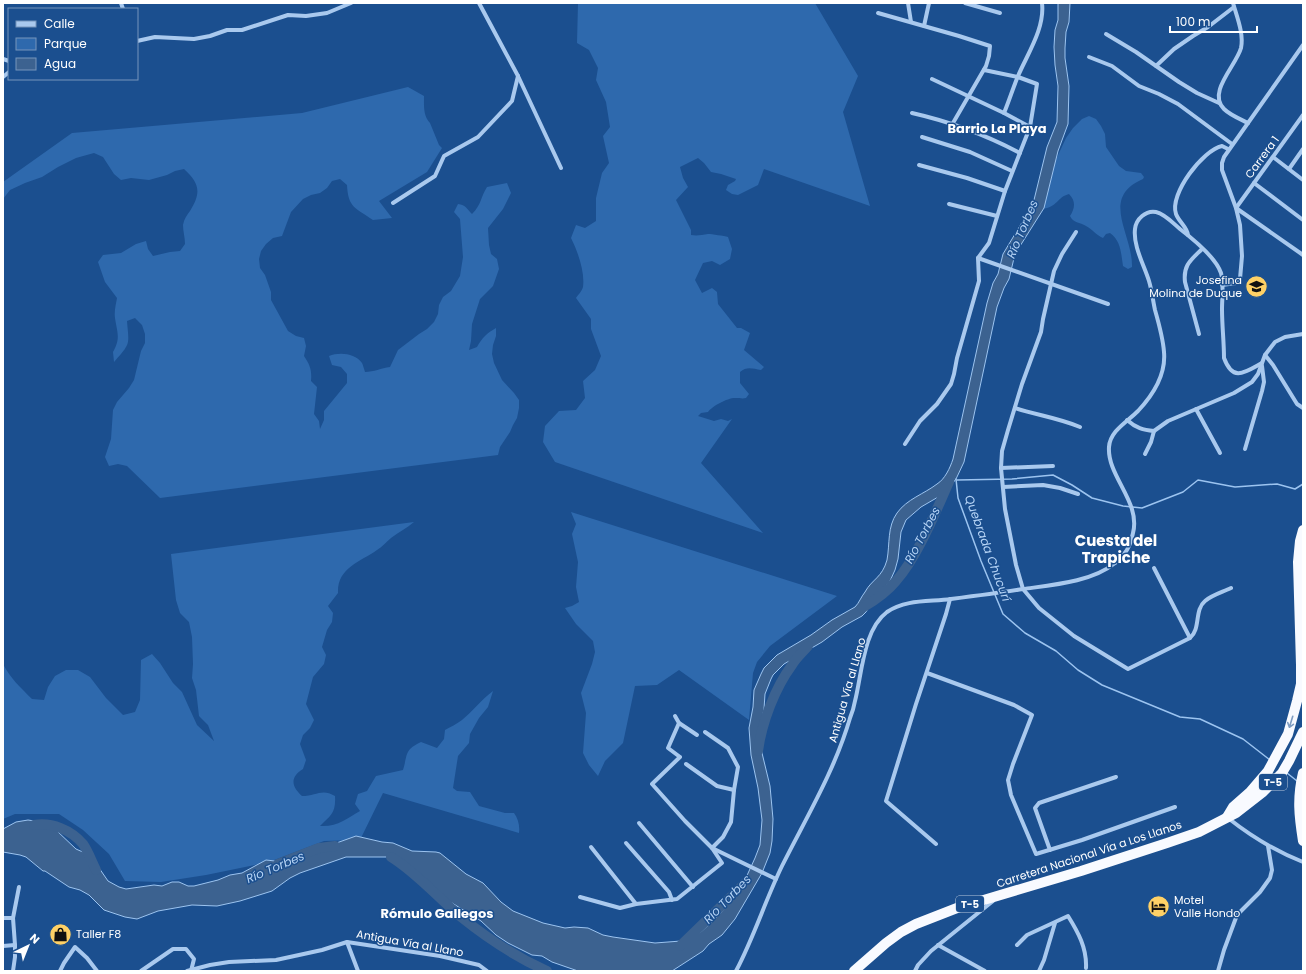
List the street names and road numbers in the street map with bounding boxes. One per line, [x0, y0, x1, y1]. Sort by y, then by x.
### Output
street label: Carrera 1 [1241, 132, 1283, 182]
street label: Antigua Vía al Llano [824, 636, 870, 744]
road number: T-5 [1259, 774, 1287, 790]
street label: Carretera Nacional Vía a Los Llanos [994, 816, 1184, 892]
road number: T-5 [956, 896, 984, 912]
street label: Antigua Vía al Llano [355, 926, 465, 960]

